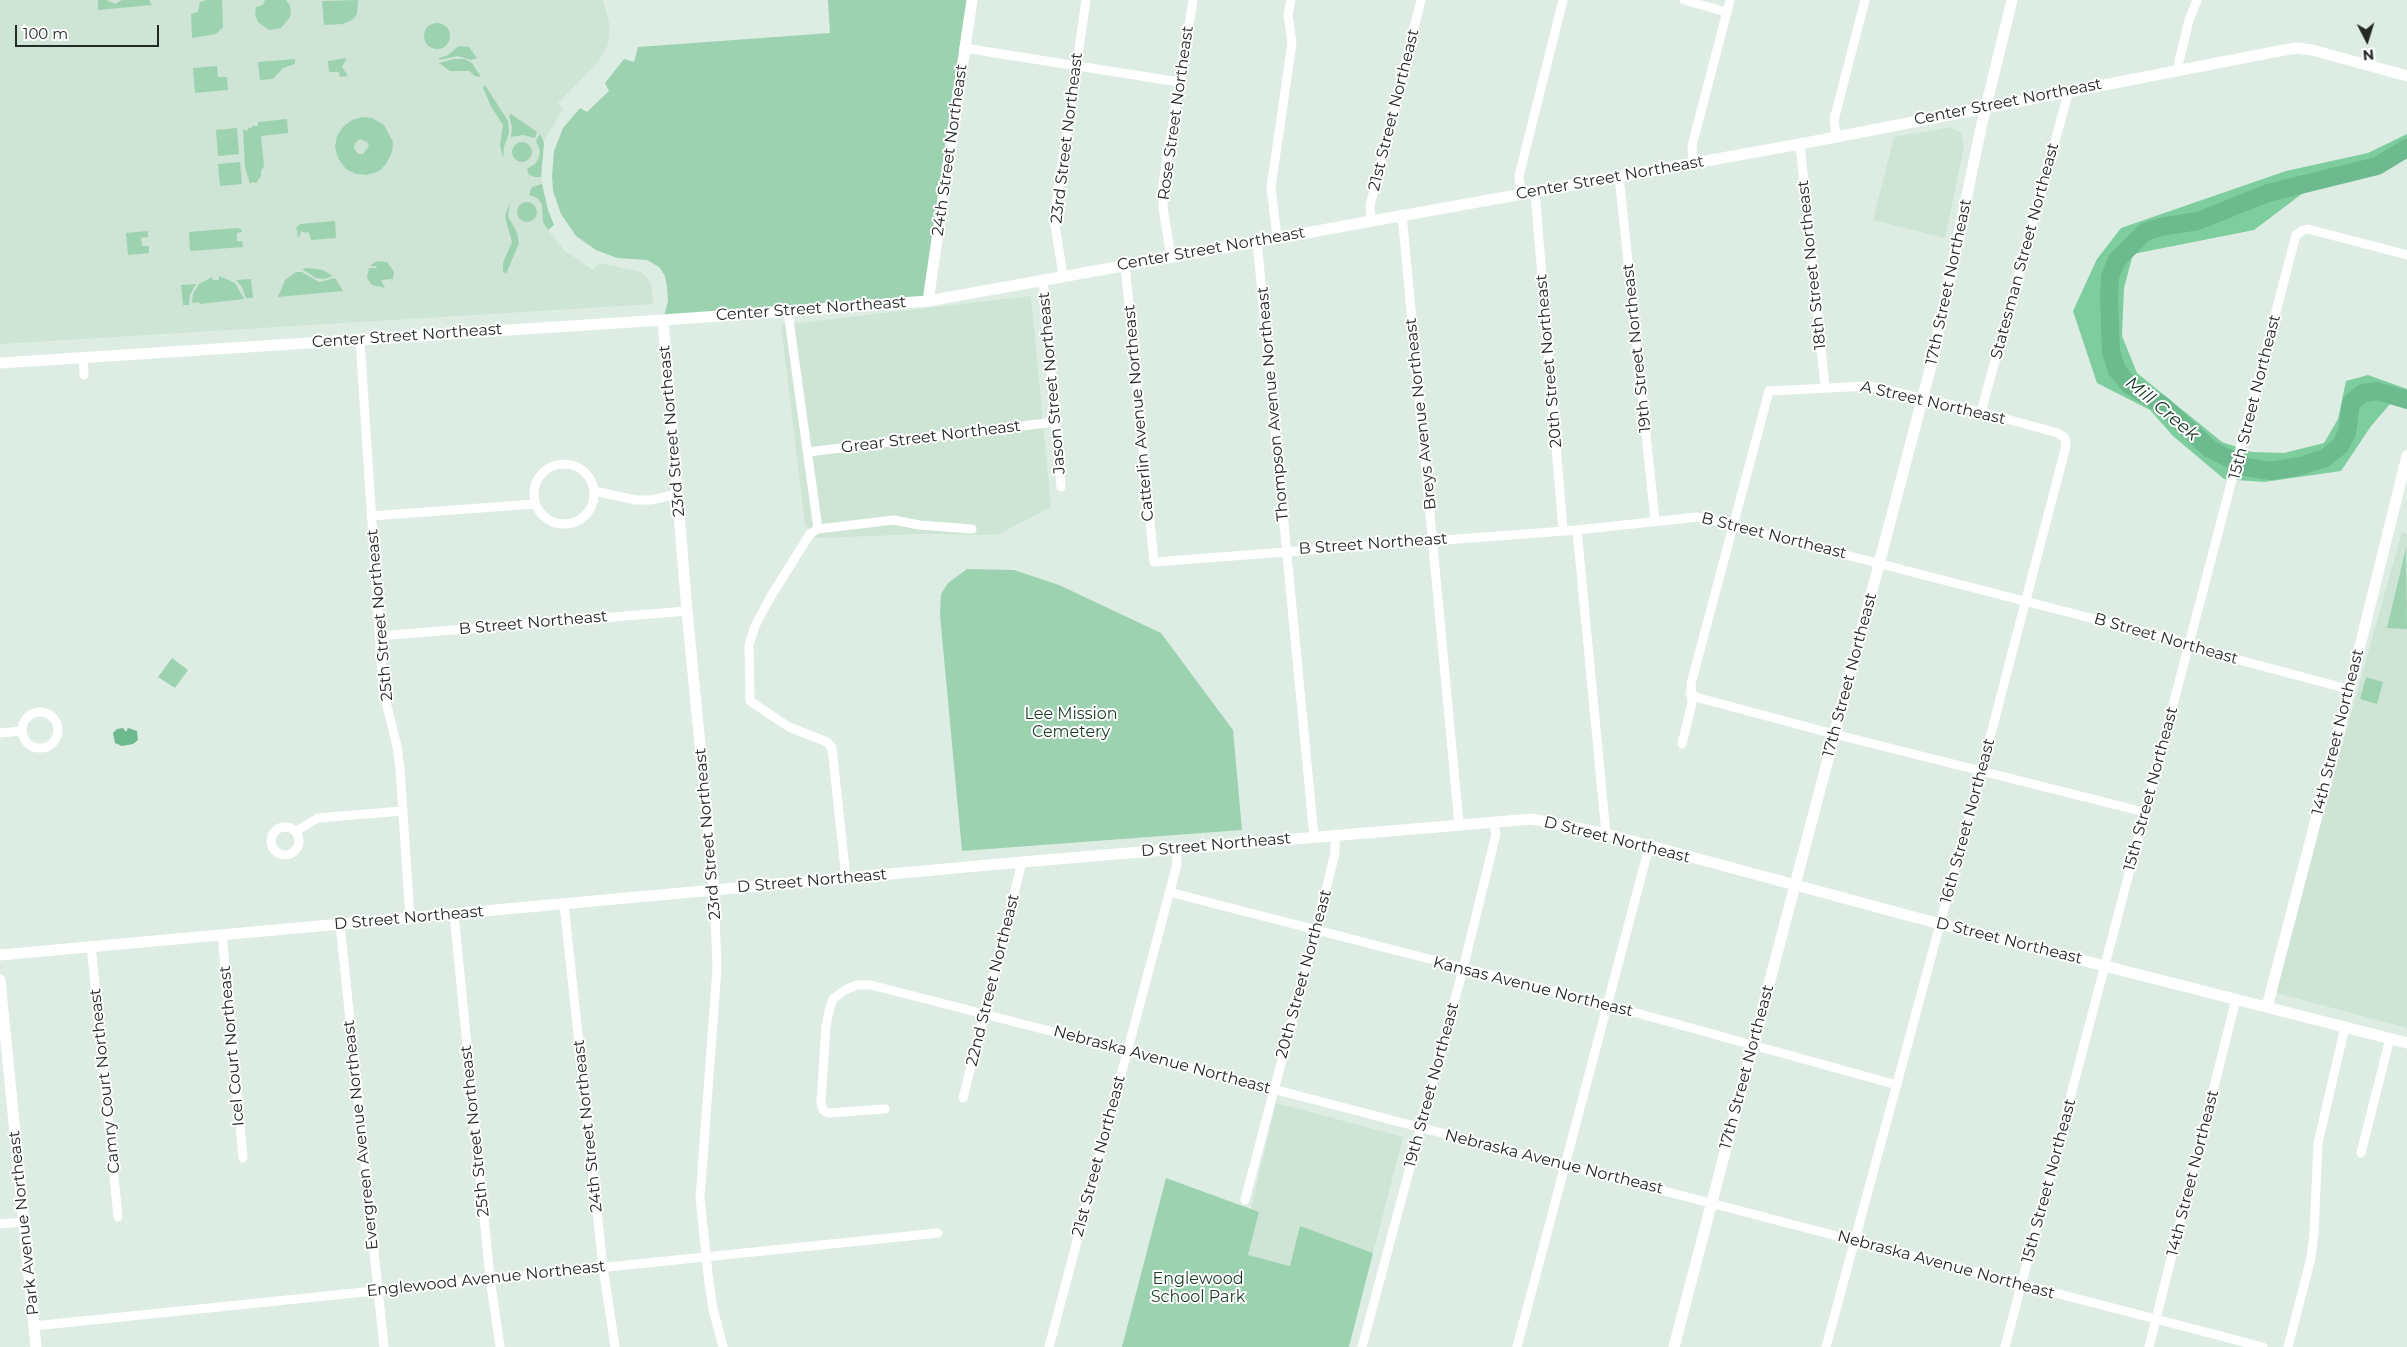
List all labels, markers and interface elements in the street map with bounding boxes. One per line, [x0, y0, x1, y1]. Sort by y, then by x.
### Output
scale bar [18, 15, 161, 47]
north arrow [2342, 15, 2392, 65]
text: 100 m [23, 24, 68, 43]
street label: Rose Street Northeast [1154, 25, 1198, 201]
street label: 21st Street Northeast [1365, 27, 1423, 193]
text: N [2362, 45, 2375, 64]
street label: 23rd Street Northeast [1047, 51, 1087, 225]
street label: 24th Street Northeast [928, 63, 972, 237]
street label: Center Street Northeast [1913, 74, 2103, 130]
street label: Statesman Street Northeast [1987, 141, 2063, 361]
street label: Center Street Northeast [1514, 152, 1706, 204]
street label: 18th Street Northeast [1794, 179, 1830, 351]
street label: 17th Street Northeast [1922, 197, 1976, 367]
street label: Center Street Northeast [1115, 223, 1307, 275]
street label: 19th Street Northeast [1619, 262, 1655, 434]
street label: 20th Street Northeast [1532, 273, 1566, 449]
street label: Thompson Avenue Northeast [1253, 286, 1293, 522]
street label: Jason Street Northeast [1034, 291, 1070, 475]
street label: Center Street Northeast [715, 293, 907, 325]
street label: Catterlin Avenue Northeast [1120, 304, 1158, 522]
street label: 15th Street Northeast [2225, 313, 2285, 481]
street label: Breys Avenue Northeast [1401, 317, 1441, 511]
street label: Center Street Northeast [311, 320, 503, 352]
street label: 23rd Street Northeast [655, 344, 689, 518]
water label: Mill Creek [2121, 372, 2203, 446]
street label: A Street Northeast [1859, 377, 2007, 429]
street label: Grear Street Northeast [840, 416, 1022, 458]
street label: B Street Northeast [1699, 509, 1849, 563]
street label: 25th Street Northeast [363, 528, 397, 702]
street label: B Street Northeast [1298, 529, 1448, 559]
street label: 17th Street Northeast [1819, 591, 1881, 759]
street label: B Street Northeast [458, 607, 608, 639]
street label: B Street Northeast [2092, 609, 2240, 669]
street label: 14th Street Northeast [2308, 647, 2368, 817]
park label: Lee Mission Cemetery [1024, 704, 1118, 742]
street label: 15th Street Northeast [2120, 705, 2182, 873]
street label: 16th Street Northeast [1937, 737, 1999, 905]
street label: 23rd Street Northeast [691, 747, 725, 921]
street label: D Street Northeast [1542, 813, 1692, 867]
street label: D Street Northeast [1140, 829, 1292, 861]
street label: D Street Northeast [736, 865, 888, 897]
street label: 20th Street Northeast [1272, 887, 1336, 1061]
street label: 22nd Street Northeast [962, 892, 1024, 1068]
street label: D Street Northeast [333, 902, 485, 934]
street label: D Street Northeast [1934, 914, 2084, 968]
street label: Kansas Avenue Northeast [1431, 953, 1635, 1021]
street label: Icel Court Northeast [215, 965, 249, 1127]
street label: 17th Street Northeast [1716, 983, 1778, 1151]
street label: Camry Court Northeast [86, 987, 124, 1175]
street label: 19th Street Northeast [1401, 1000, 1463, 1170]
street label: Evergreen Avenue Northeast [339, 1019, 383, 1251]
street label: Nebraska Avenue Northeast [1051, 1022, 1273, 1098]
street label: 24th Street Northeast [569, 1039, 607, 1213]
street label: 25th Street Northeast [456, 1044, 494, 1218]
street label: 21st Street Northeast [1068, 1073, 1130, 1239]
street label: 14th Street Northeast [2163, 1088, 2223, 1258]
street label: 15th Street Northeast [2018, 1097, 2080, 1265]
street label: Nebraska Avenue Northeast [1443, 1126, 1665, 1198]
street label: Park Avenue Northeast [5, 1130, 43, 1316]
street label: Nebraska Avenue Northeast [1835, 1227, 2057, 1303]
street label: Englewood Avenue Northeast [366, 1257, 606, 1301]
park label: Englewood School Park [1151, 1269, 1245, 1307]

